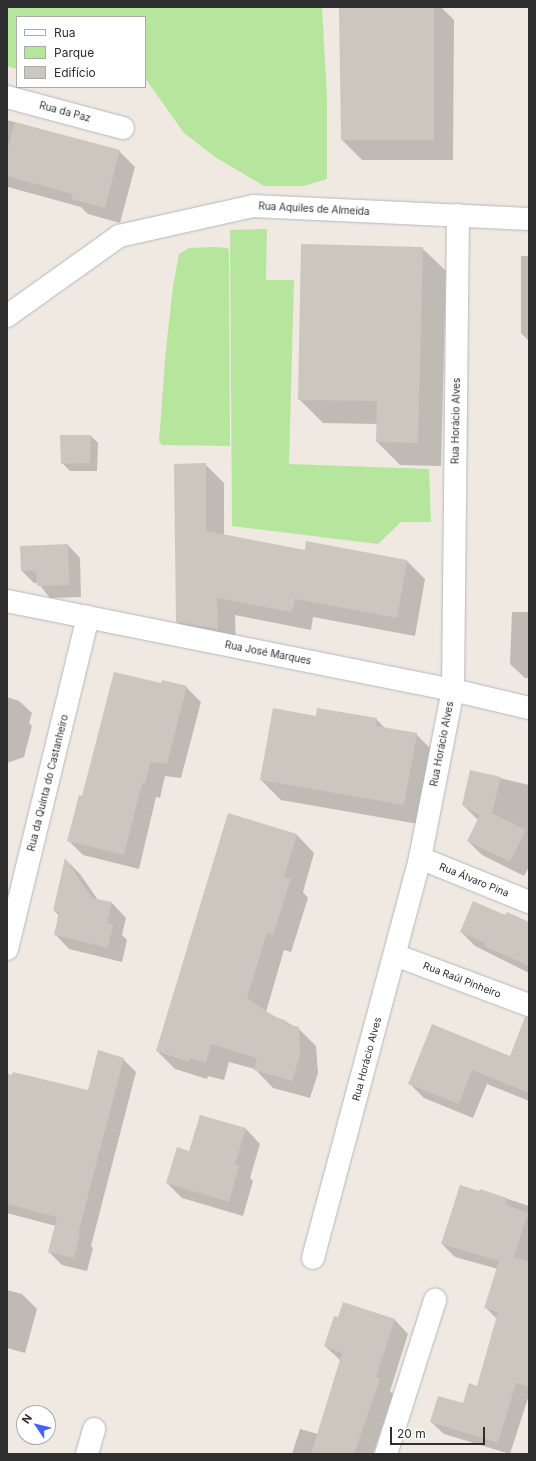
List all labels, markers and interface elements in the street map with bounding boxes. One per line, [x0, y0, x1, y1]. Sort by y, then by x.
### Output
legend [16, 16, 146, 88]
text: Rua [54, 25, 76, 40]
text: Parque [54, 45, 94, 60]
text: Edifício [54, 65, 96, 80]
street label: Rua da Paz [38, 99, 92, 125]
street label: Rua Aquiles de Almeida [258, 200, 370, 218]
street label: Rua Horácio Alves [449, 378, 463, 464]
street label: Rua José Marques [224, 639, 312, 667]
street label: Rua Horácio Alves [428, 700, 456, 788]
street label: Rua da Quinta do Castanheiro [25, 713, 71, 853]
street label: Rua Álvaro Pina [437, 861, 511, 899]
street label: Rua Raúl Pinheiro [421, 960, 503, 1000]
street label: Rua Horácio Alves [350, 1016, 384, 1102]
north arrow [16, 1405, 56, 1445]
text: N [19, 1411, 35, 1426]
scale bar [392, 1419, 487, 1445]
text: 20 m [397, 1426, 426, 1441]

